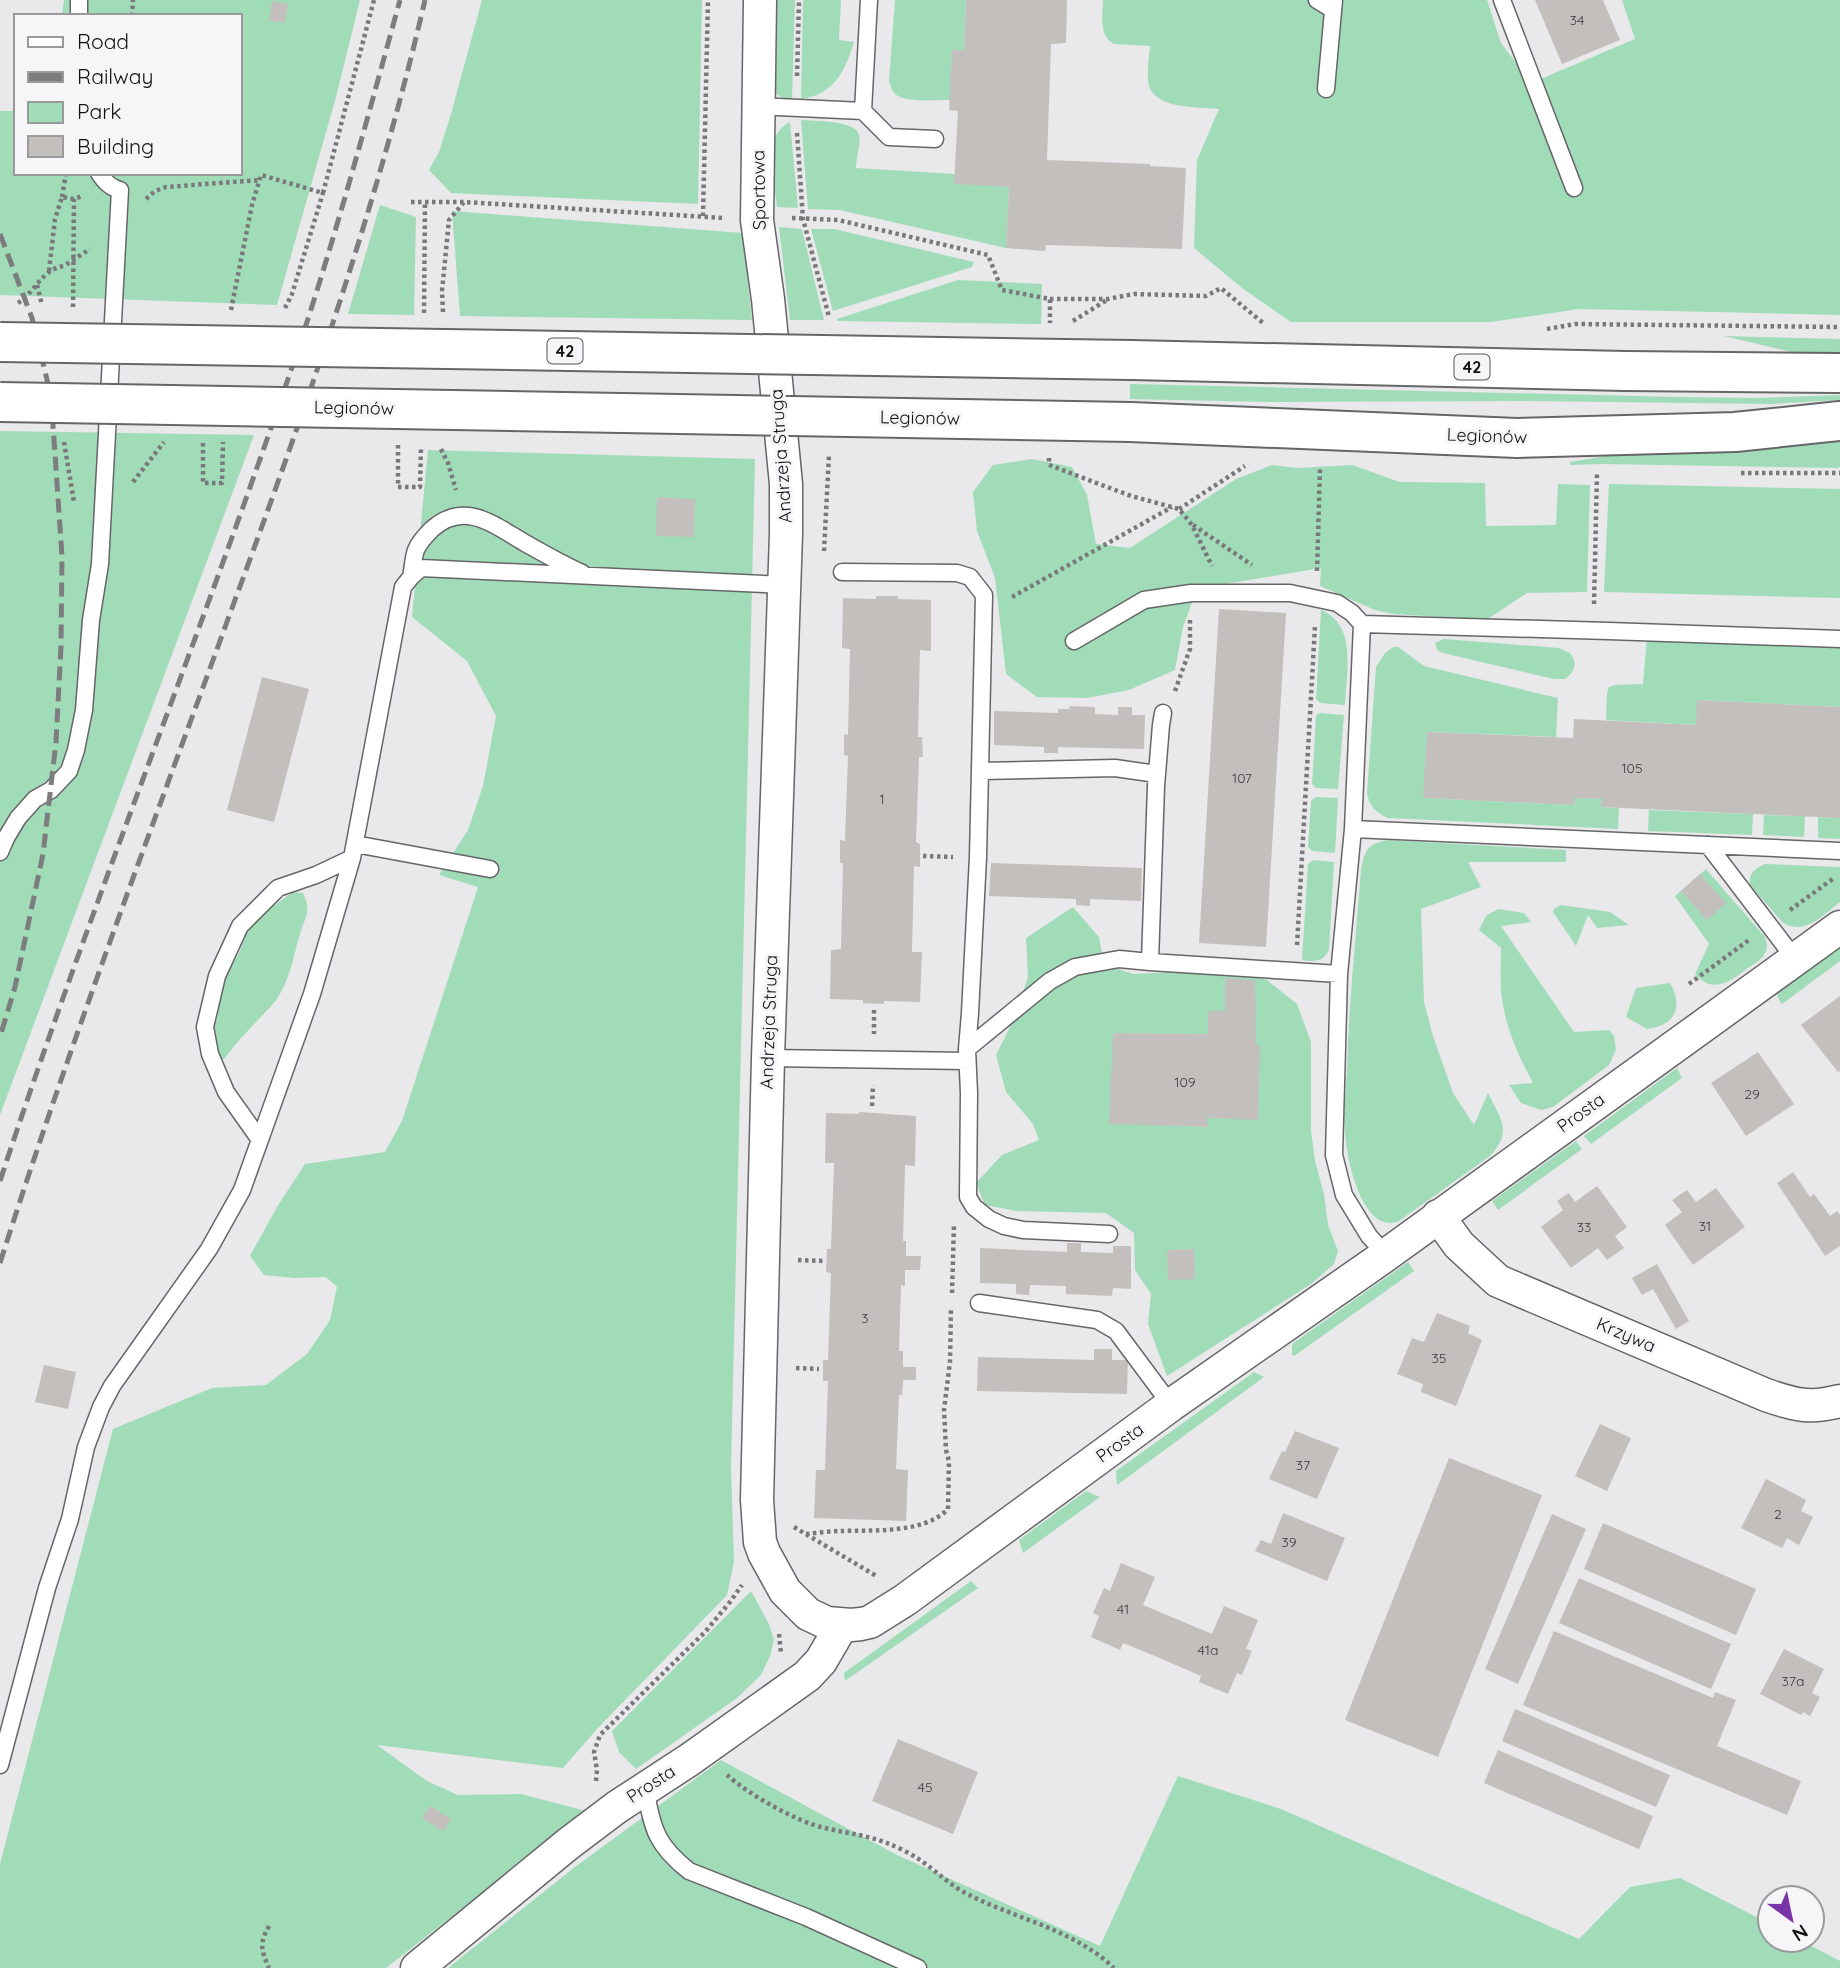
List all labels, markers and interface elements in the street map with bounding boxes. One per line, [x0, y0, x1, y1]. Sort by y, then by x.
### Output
house number: 34 [1570, 11, 1584, 29]
legend [14, 14, 242, 175]
text: Road [77, 28, 129, 54]
text: Railway [77, 63, 153, 89]
text: Park [77, 98, 121, 124]
text: Building [77, 133, 154, 159]
street label: Sportowa [746, 150, 771, 230]
road number: 42 [548, 338, 582, 364]
road number: 42 [1454, 354, 1490, 380]
street label: Andrzeja Struga [764, 388, 797, 524]
street label: Legionów [314, 395, 394, 420]
street label: Legionów [880, 405, 960, 430]
street label: Legionów [1446, 423, 1528, 448]
house number: 105 [1621, 759, 1643, 777]
house number: 107 [1232, 769, 1252, 787]
house number: 1 [879, 790, 885, 808]
street label: Andrzeja Struga [755, 954, 782, 1090]
house number: 109 [1174, 1073, 1196, 1091]
house number: 29 [1744, 1085, 1760, 1103]
street label: Prosta [1552, 1088, 1609, 1138]
house number: 31 [1699, 1217, 1711, 1235]
house number: 33 [1577, 1218, 1591, 1236]
house number: 3 [861, 1309, 869, 1327]
street label: Krzywa [1593, 1312, 1659, 1357]
house number: 35 [1432, 1349, 1446, 1367]
street label: Prosta [1091, 1418, 1148, 1468]
house number: 37 [1296, 1456, 1310, 1474]
house number: 2 [1774, 1505, 1782, 1523]
house number: 39 [1281, 1533, 1297, 1551]
house number: 41 [1117, 1600, 1129, 1618]
house number: 41a [1198, 1641, 1218, 1659]
house number: 37a [1781, 1672, 1805, 1690]
street label: Prosta [622, 1759, 679, 1808]
house number: 45 [917, 1778, 933, 1796]
north arrow [1756, 1884, 1826, 1954]
text: N [1788, 1919, 1813, 1947]

